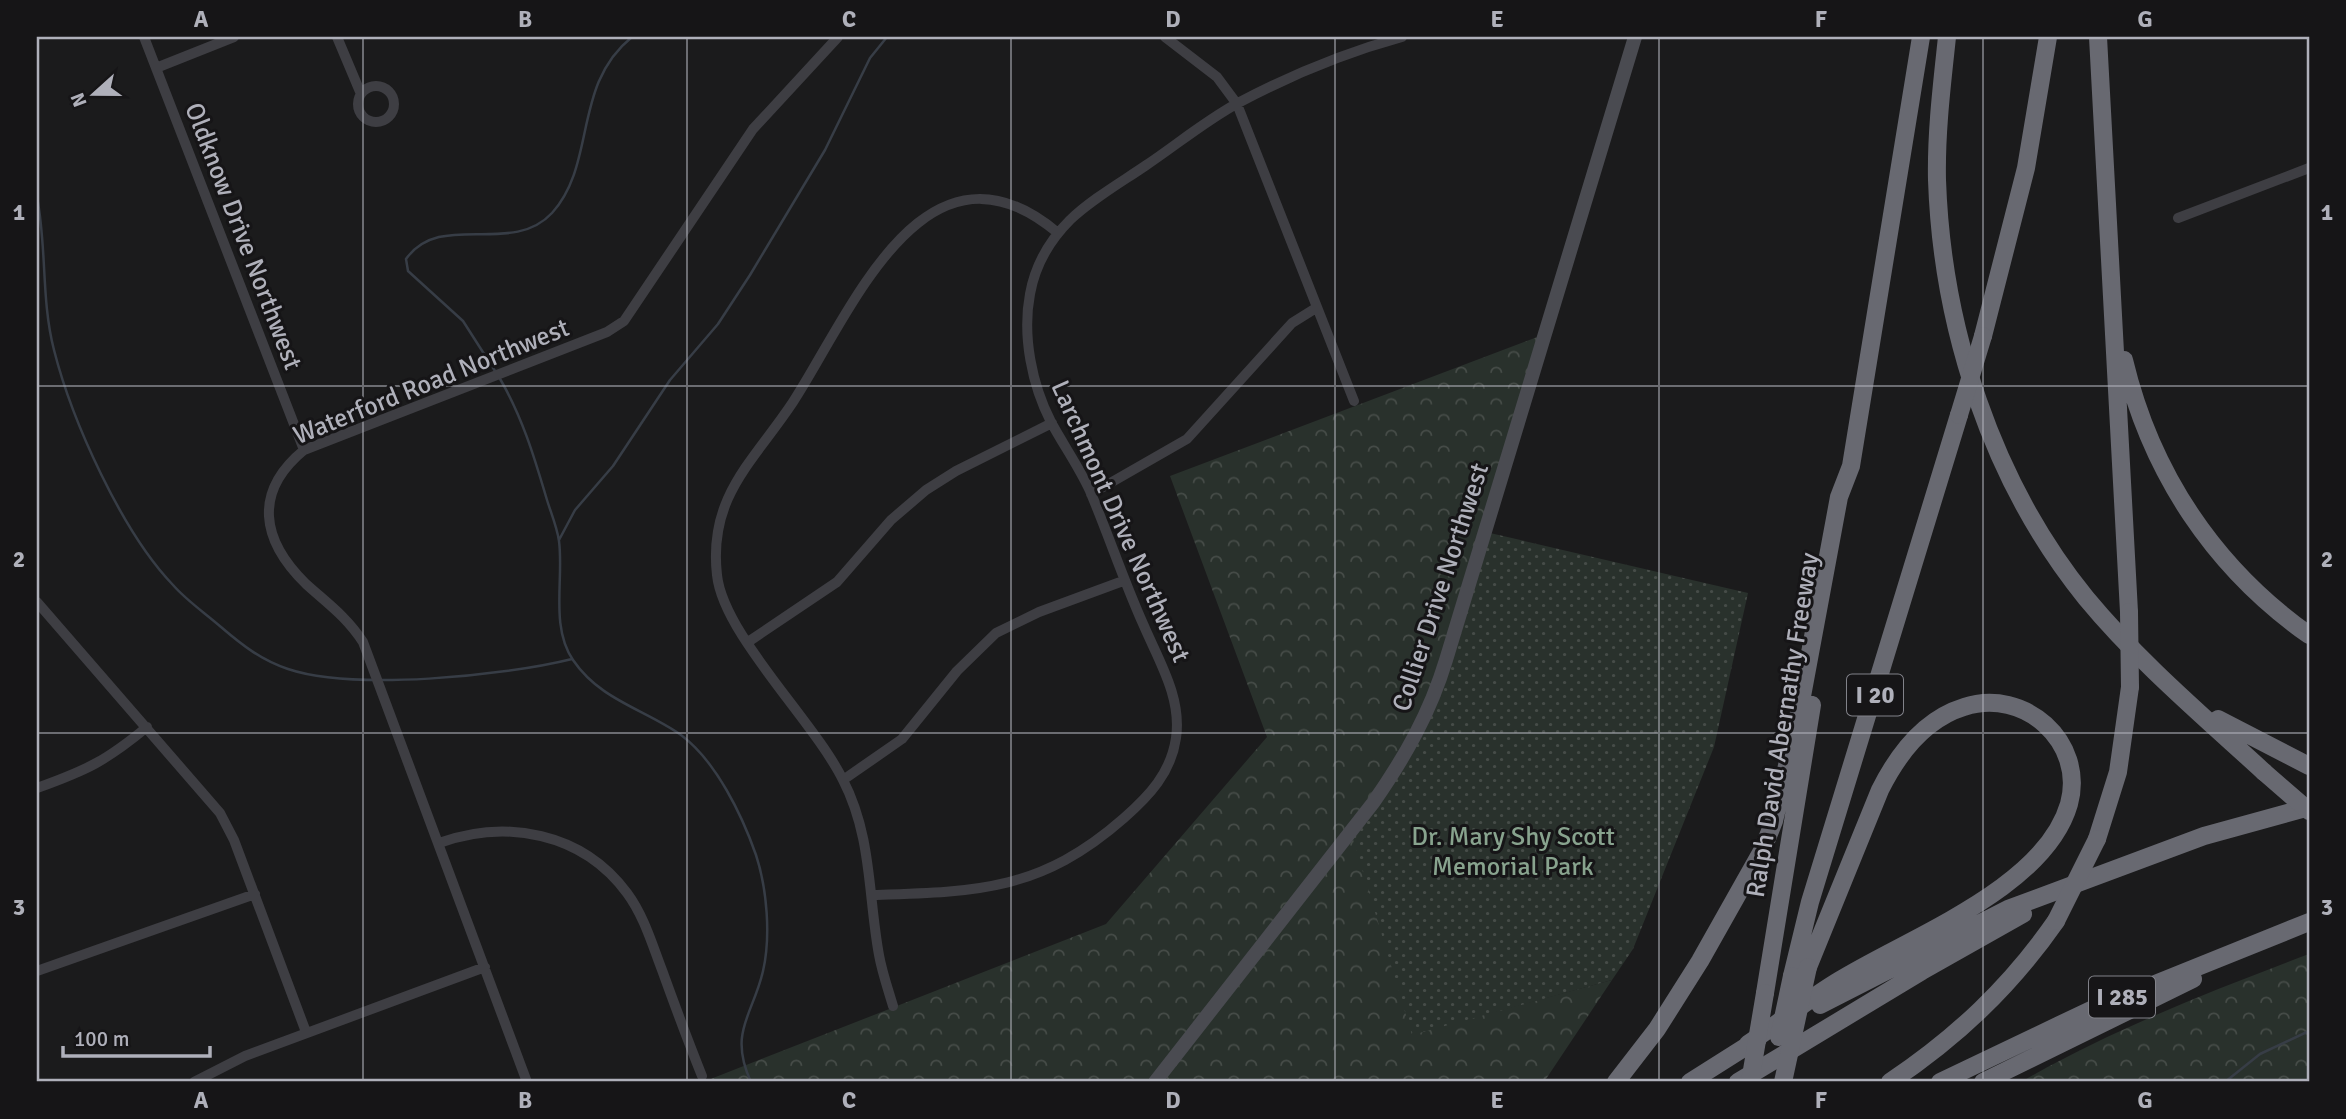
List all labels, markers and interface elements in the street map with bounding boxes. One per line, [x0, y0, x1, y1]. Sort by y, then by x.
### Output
text: A [194, 5, 209, 34]
text: B [518, 5, 532, 34]
text: C [842, 5, 856, 34]
text: D [1165, 5, 1181, 34]
text: E [1490, 5, 1504, 34]
text: F [1815, 5, 1827, 34]
text: G [2137, 5, 2153, 34]
north arrow [60, 60, 130, 130]
text: N [65, 89, 93, 110]
street label: Oldknow Drive Northwest [177, 98, 309, 374]
text: 1 [13, 198, 25, 227]
text: 1 [2321, 198, 2333, 227]
street label: Waterford Road Northwest [289, 312, 574, 452]
street label: Larchmont Drive Northwest [1043, 375, 1197, 667]
street label: Collier Drive Northwest [1386, 459, 1496, 716]
text: 2 [13, 545, 25, 574]
text: 2 [2321, 545, 2333, 574]
street label: Ralph David Abernathy Freeway [1740, 551, 1826, 900]
road number: I 20 [1847, 674, 1903, 716]
park label: Dr. Mary Shy Scott Memorial Park [1411, 821, 1615, 883]
text: 3 [13, 893, 25, 922]
text: 3 [2321, 893, 2333, 922]
road number: I 285 [2089, 976, 2155, 1017]
scale bar [63, 1014, 210, 1058]
text: 100 m [74, 1026, 129, 1052]
text: A [194, 1086, 209, 1115]
text: B [518, 1086, 532, 1115]
text: C [842, 1086, 856, 1115]
text: D [1165, 1086, 1181, 1115]
text: E [1490, 1086, 1504, 1115]
text: F [1815, 1086, 1827, 1115]
text: G [2137, 1086, 2153, 1115]

